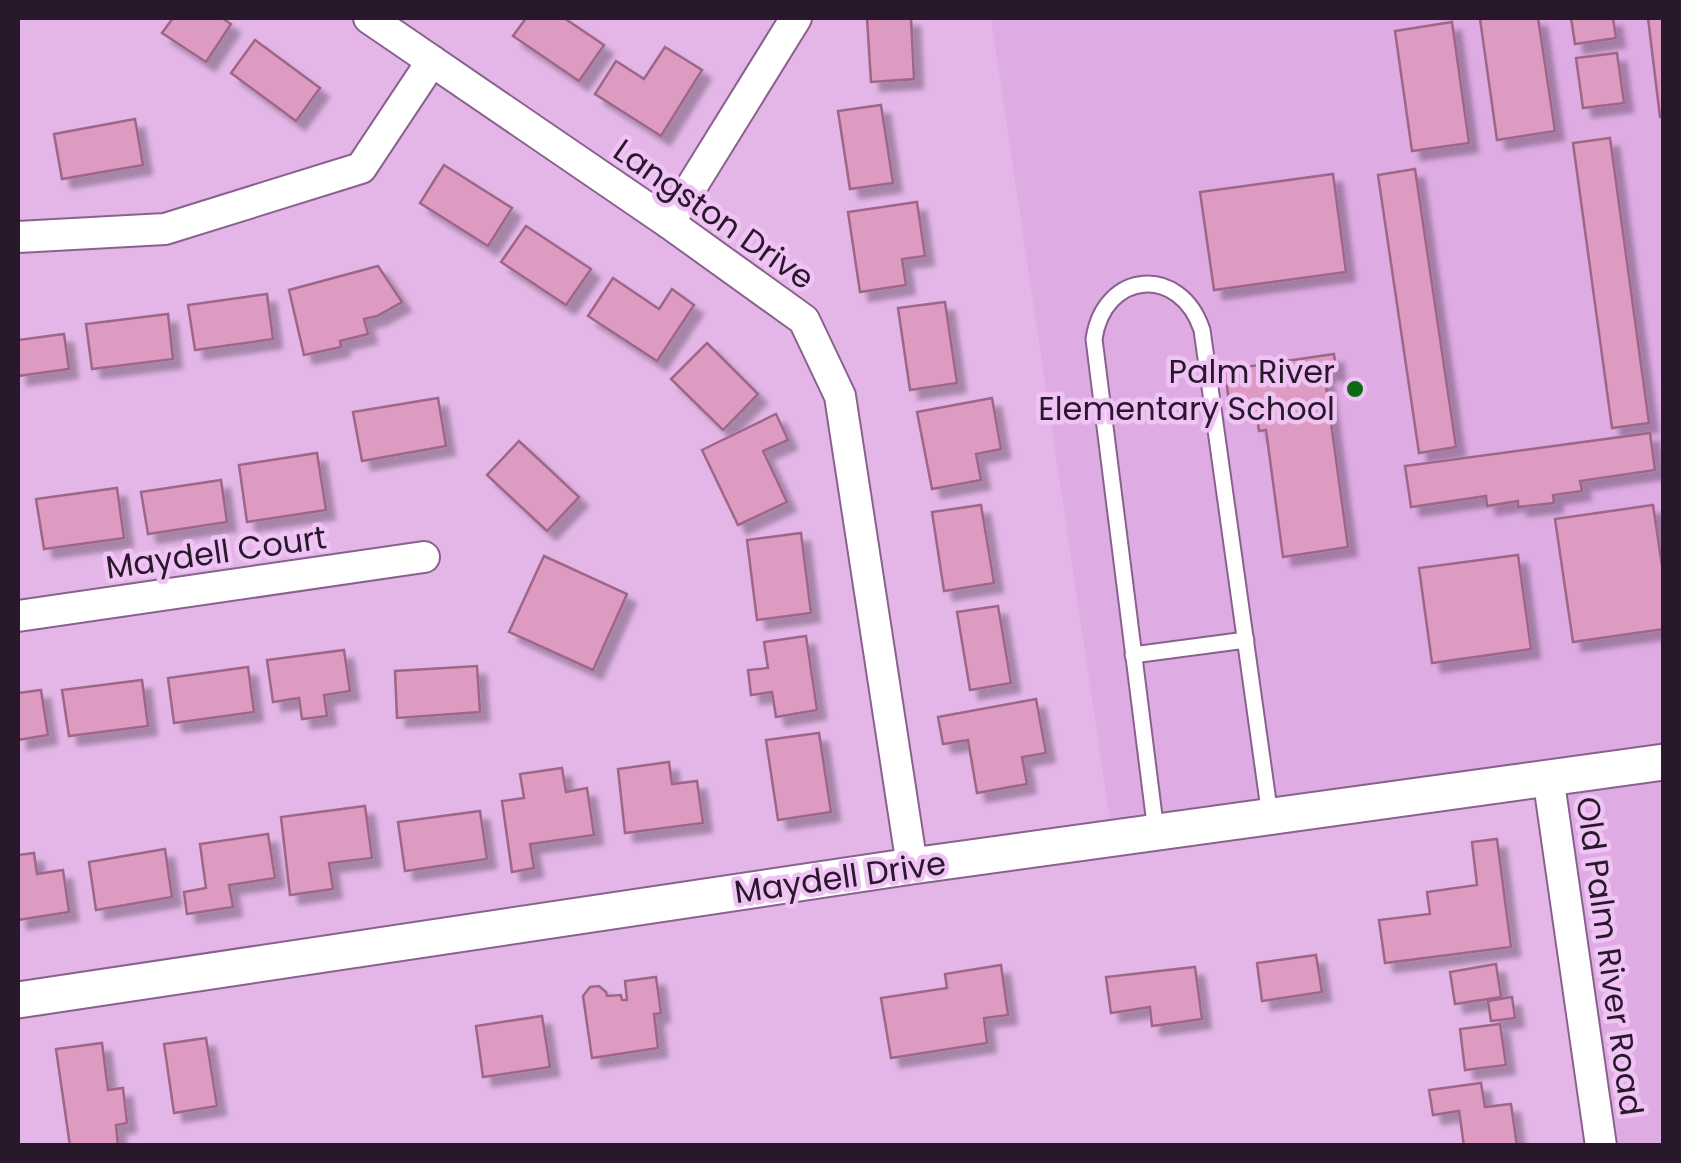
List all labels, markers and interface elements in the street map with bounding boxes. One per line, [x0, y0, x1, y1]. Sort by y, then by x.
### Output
street label: Langston Drive [605, 128, 823, 300]
place label: Palm River Elementary School [1038, 349, 1335, 431]
marker: Palm River Elementary School [1344, 378, 1366, 400]
street label: Maydell Court [103, 514, 329, 590]
street label: Old Palm River Road [1565, 794, 1655, 1118]
street label: Maydell Drive [731, 840, 949, 914]

